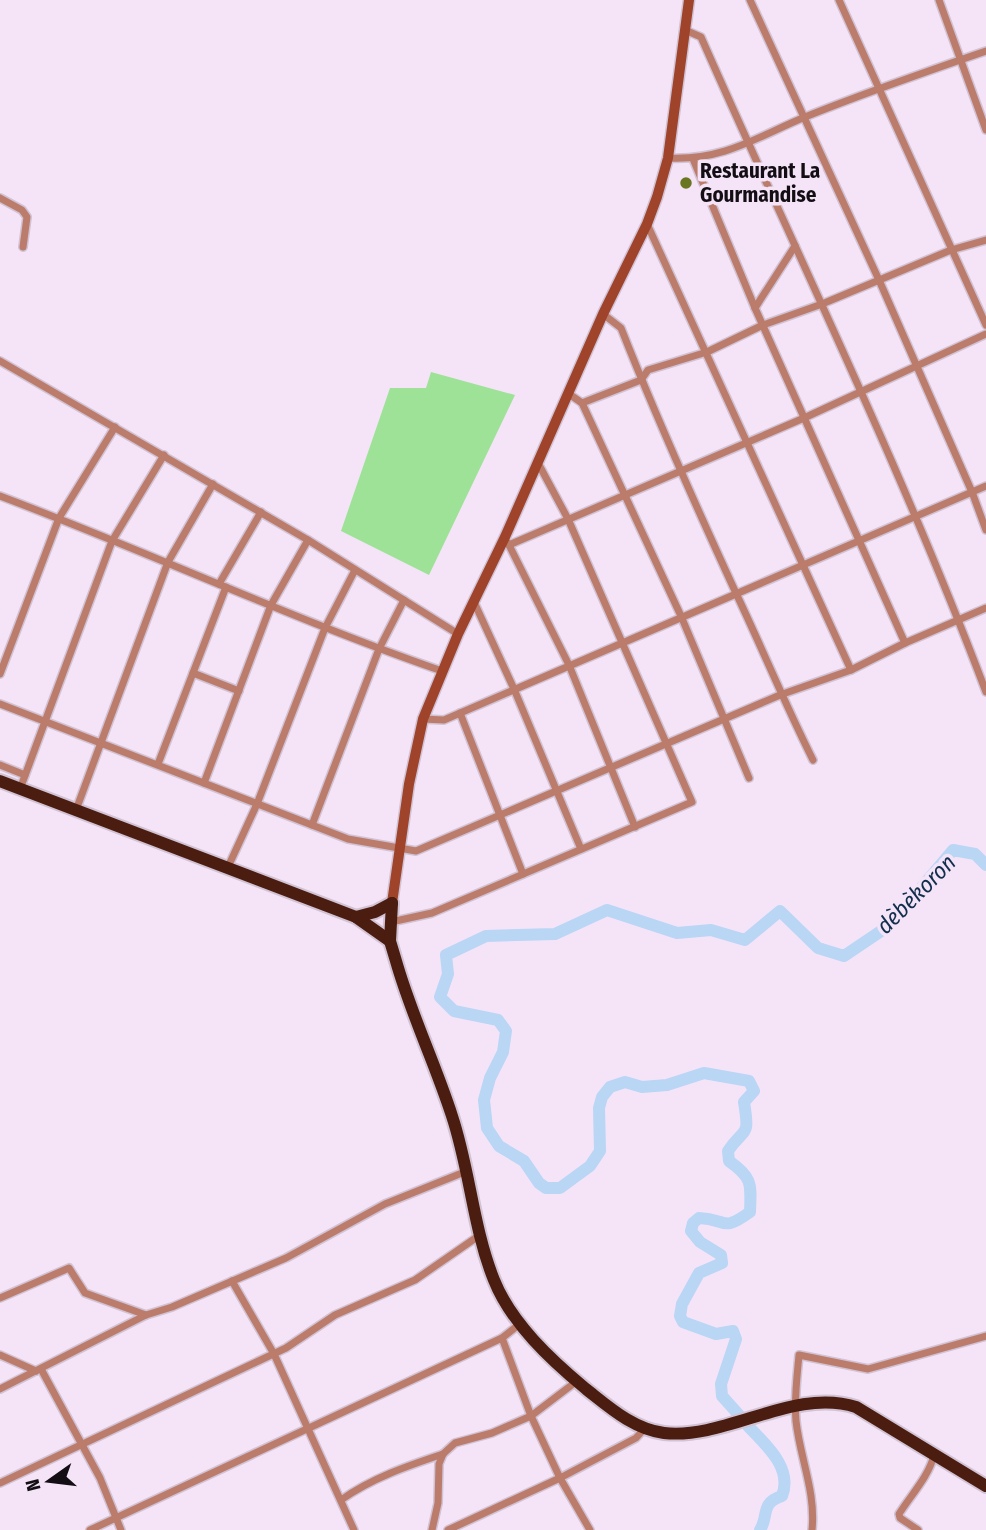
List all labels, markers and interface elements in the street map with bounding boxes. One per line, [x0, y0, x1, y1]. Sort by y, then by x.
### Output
place label: Restaurant La Gourmandise [700, 158, 820, 208]
marker: Restaurant La Gourmandise [678, 175, 694, 191]
water label: dèbèkoron [870, 848, 962, 940]
north arrow [14, 1446, 84, 1516]
text: N [20, 1477, 46, 1493]

